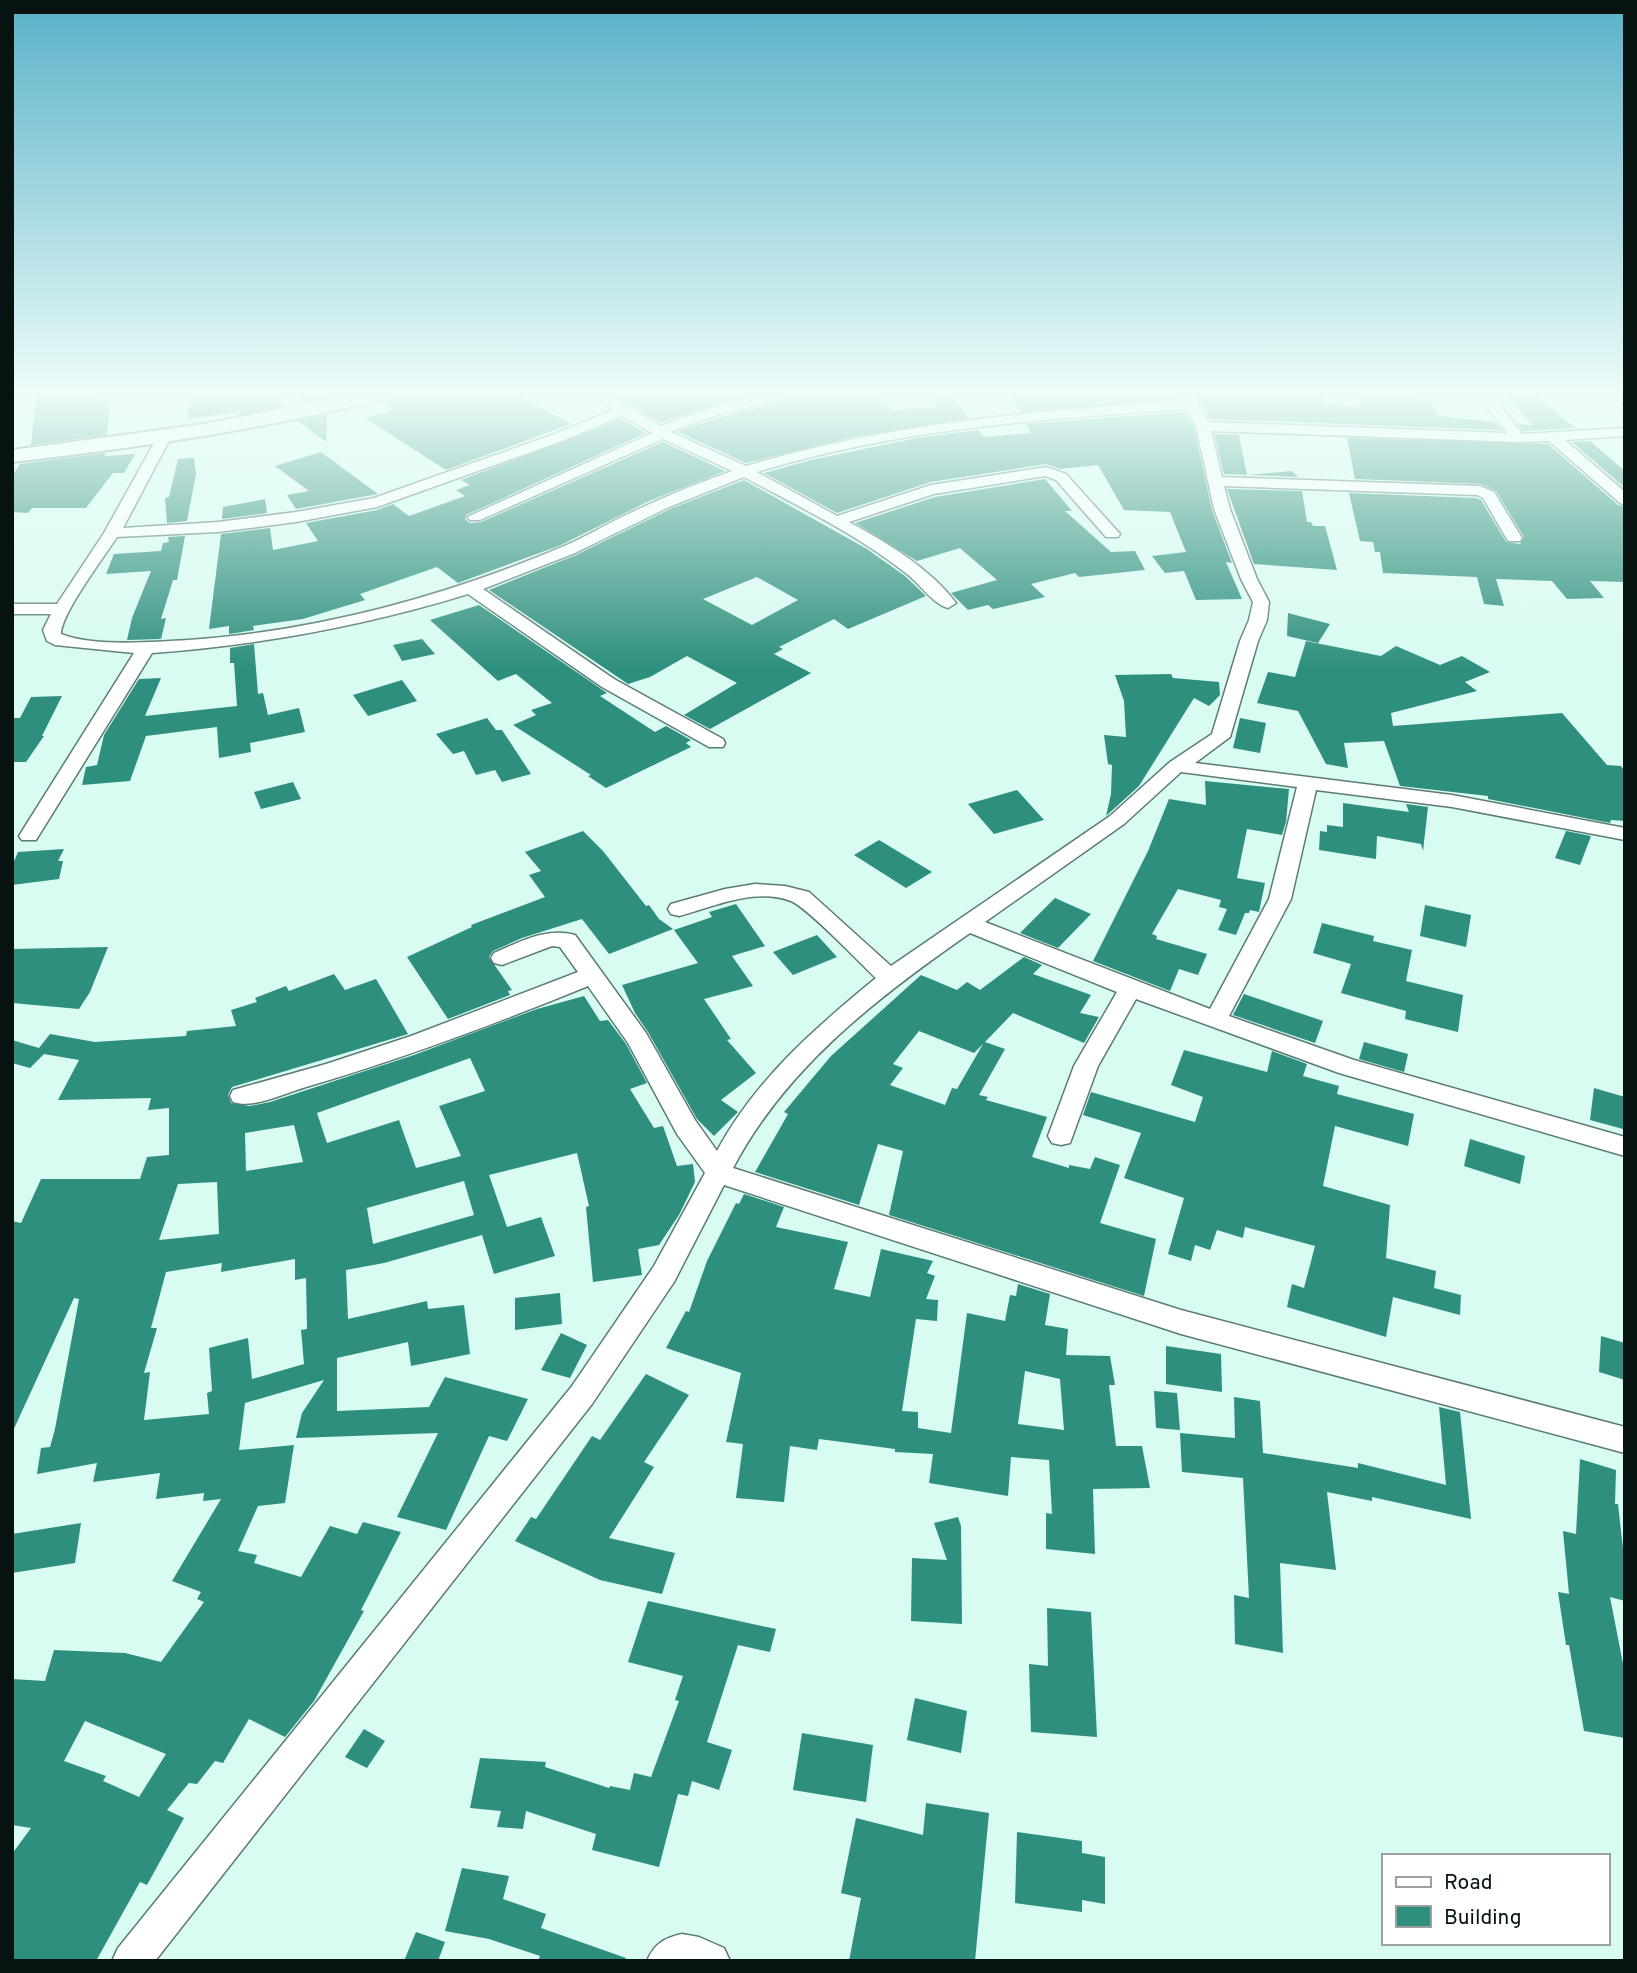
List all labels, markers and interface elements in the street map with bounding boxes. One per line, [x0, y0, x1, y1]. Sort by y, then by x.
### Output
legend [1382, 1854, 1609, 1945]
text: Road [1444, 1870, 1493, 1897]
text: Building [1444, 1905, 1522, 1932]

